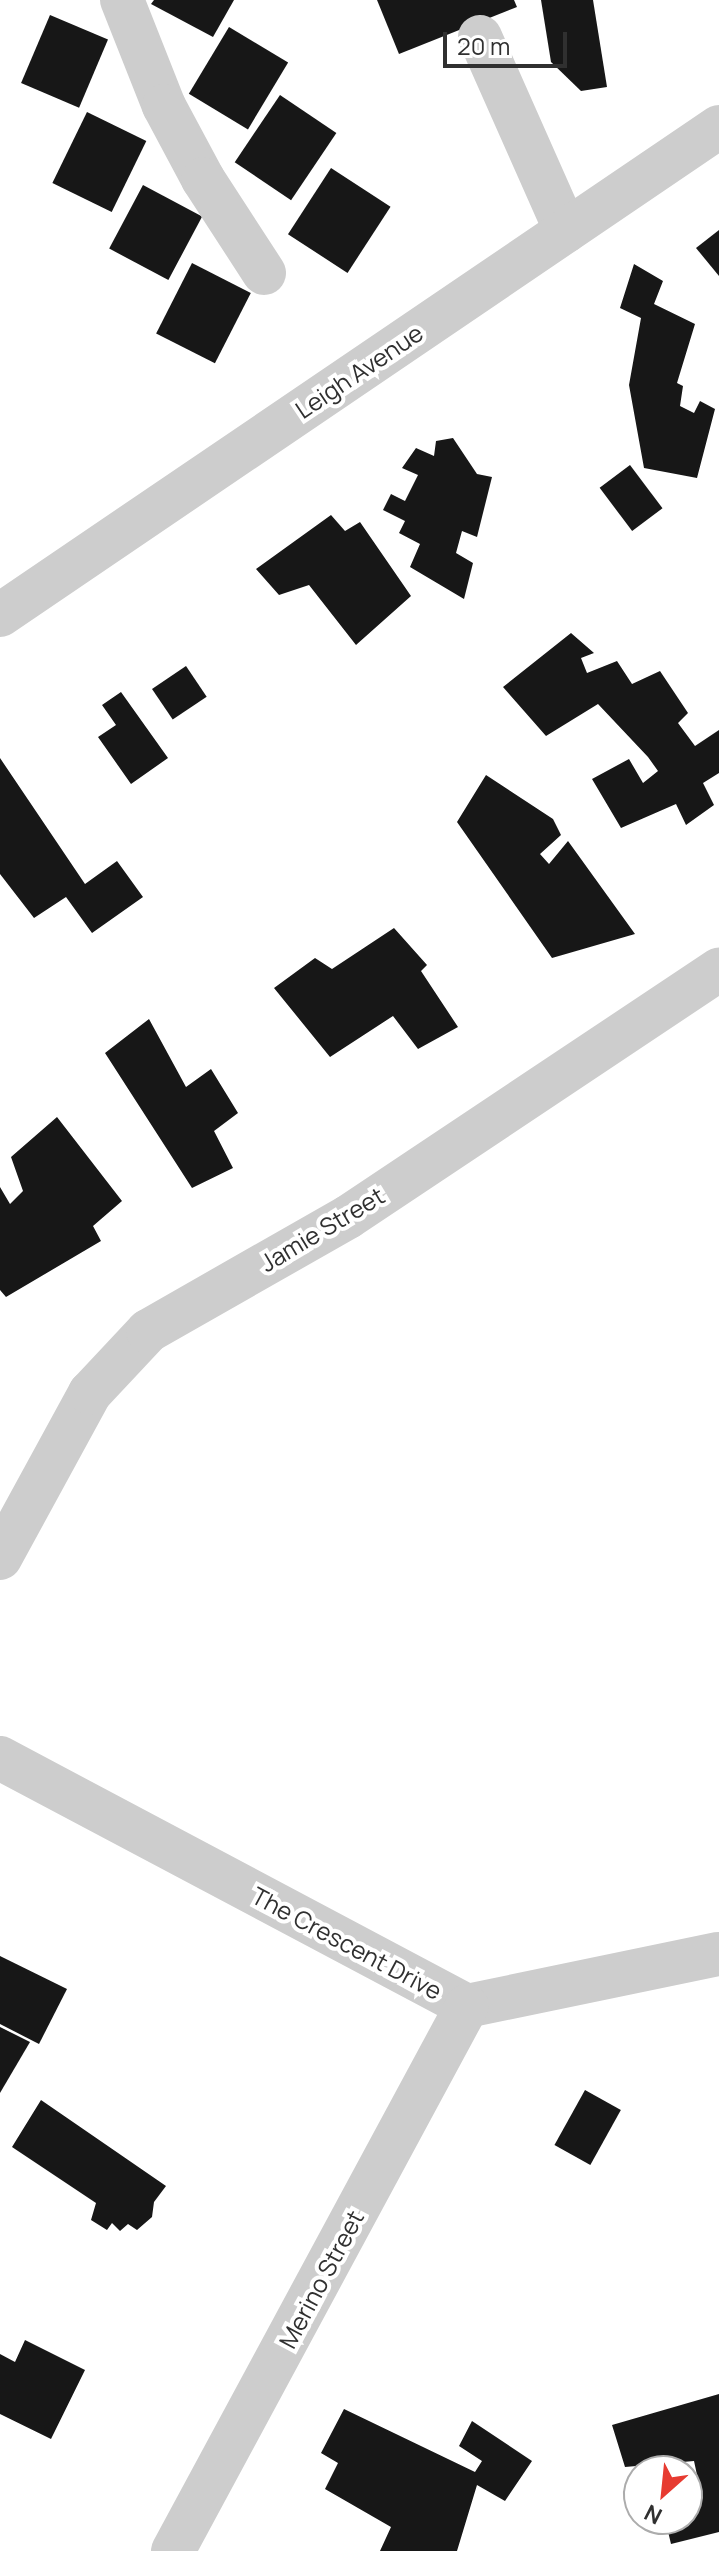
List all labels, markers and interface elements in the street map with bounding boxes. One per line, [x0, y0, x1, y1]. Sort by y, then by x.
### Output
scale bar [447, 16, 571, 66]
text: 20 m [457, 29, 510, 62]
street label: Leigh Avenue [290, 318, 428, 424]
street label: Jamie Street [255, 1181, 389, 1277]
street label: The Crescent Drive [247, 1881, 447, 2005]
street label: Merino Street [273, 2205, 369, 2353]
north arrow [623, 2455, 703, 2535]
text: N [639, 2498, 667, 2532]

